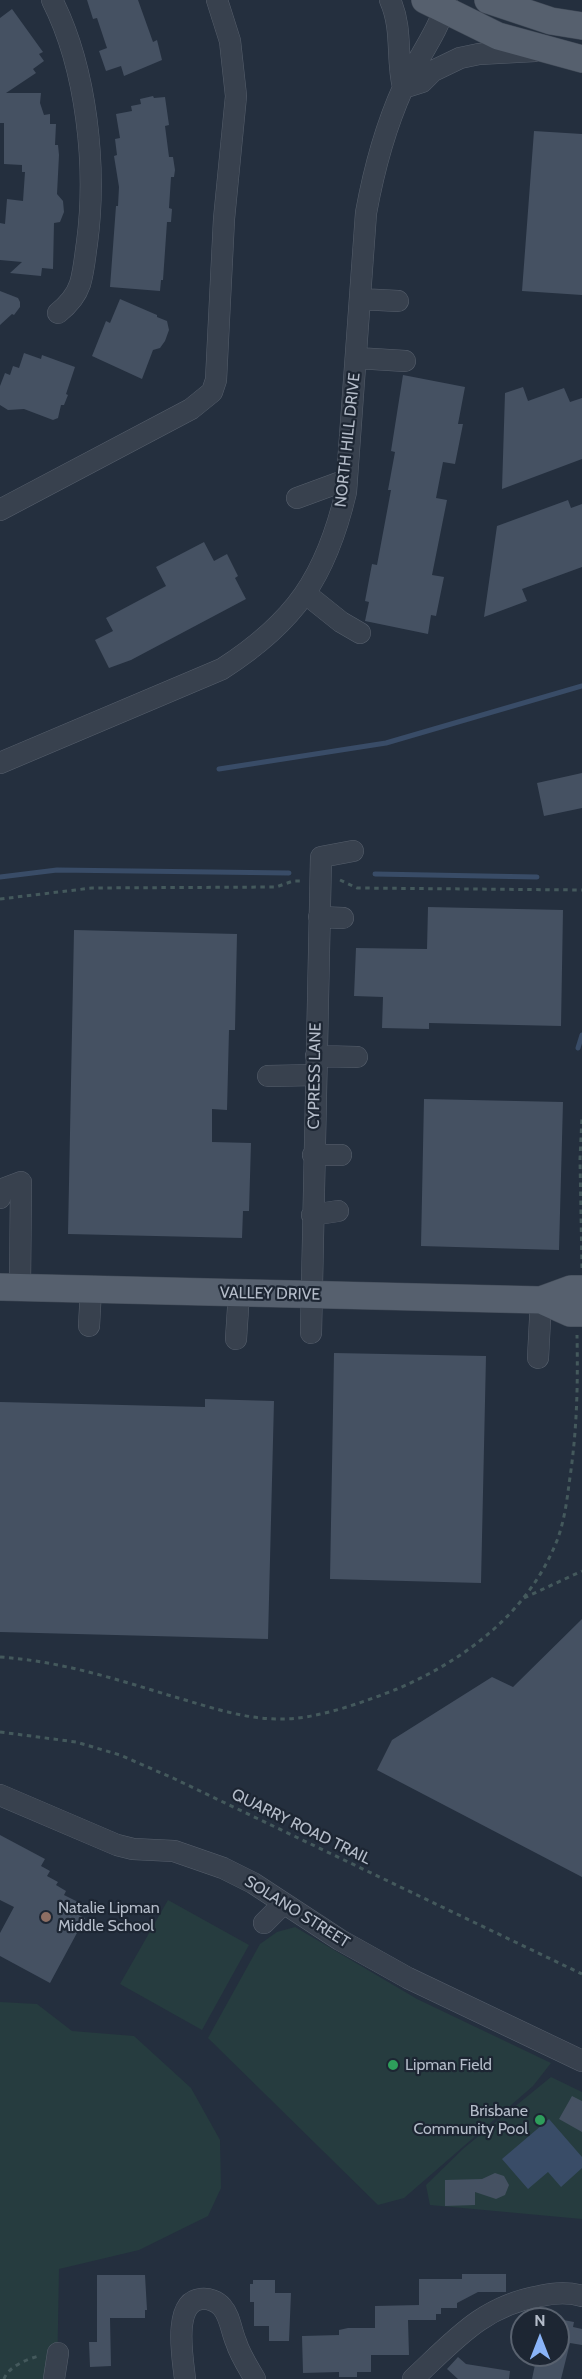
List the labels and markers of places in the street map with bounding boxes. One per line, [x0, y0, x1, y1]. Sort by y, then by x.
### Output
place label: Natalie Lipman Middle School [58, 1898, 160, 1936]
marker: Natalie Lipman Middle School [39, 1910, 53, 1924]
place label: Lipman Field [405, 2055, 492, 2075]
marker: Lipman Field [386, 2058, 400, 2072]
place label: Brisbane Community Pool [413, 2101, 528, 2139]
marker: Brisbane Community Pool [533, 2113, 547, 2127]

